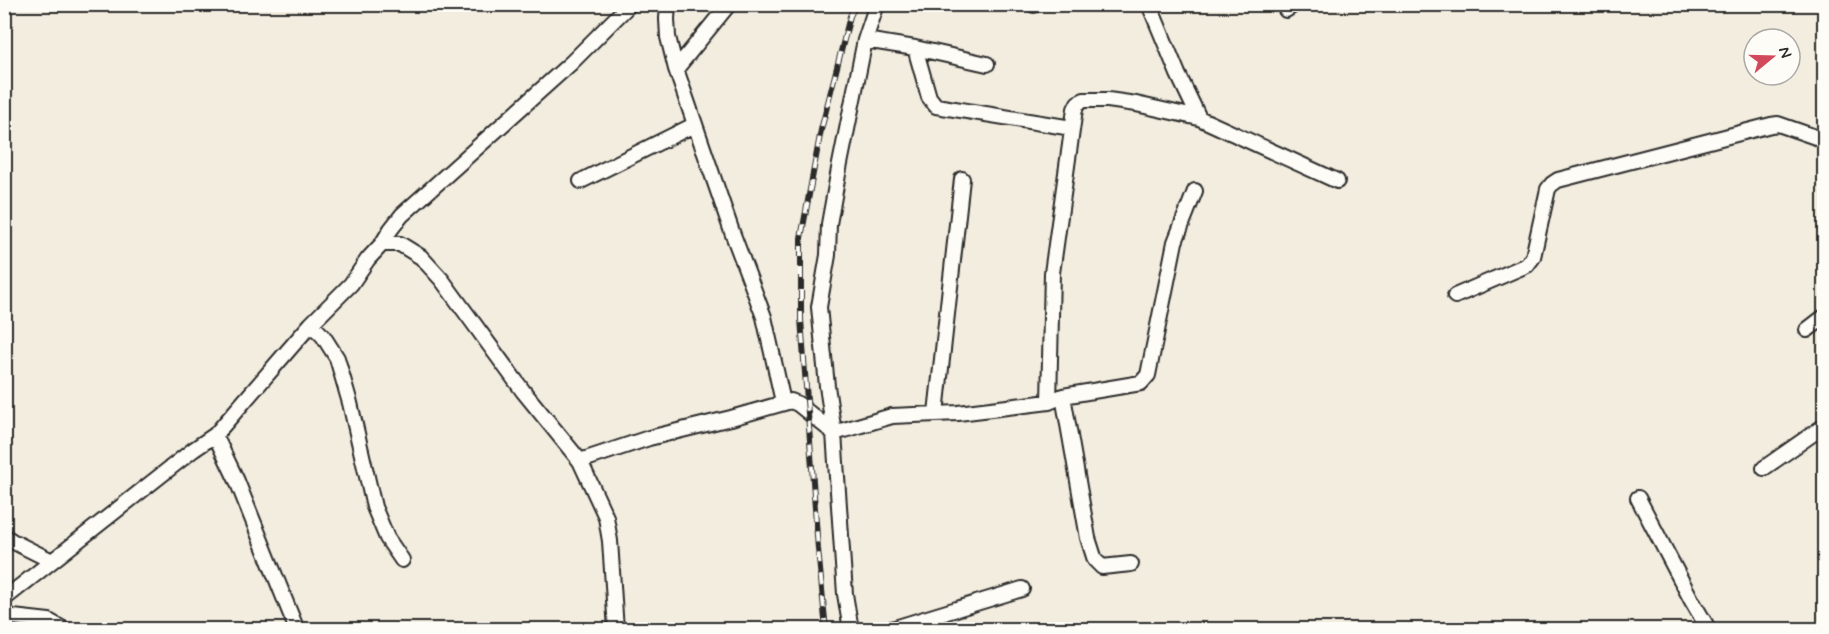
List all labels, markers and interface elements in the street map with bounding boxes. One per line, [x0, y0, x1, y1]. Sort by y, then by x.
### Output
north arrow [1742, 27, 1802, 87]
text: N [1773, 44, 1796, 61]

